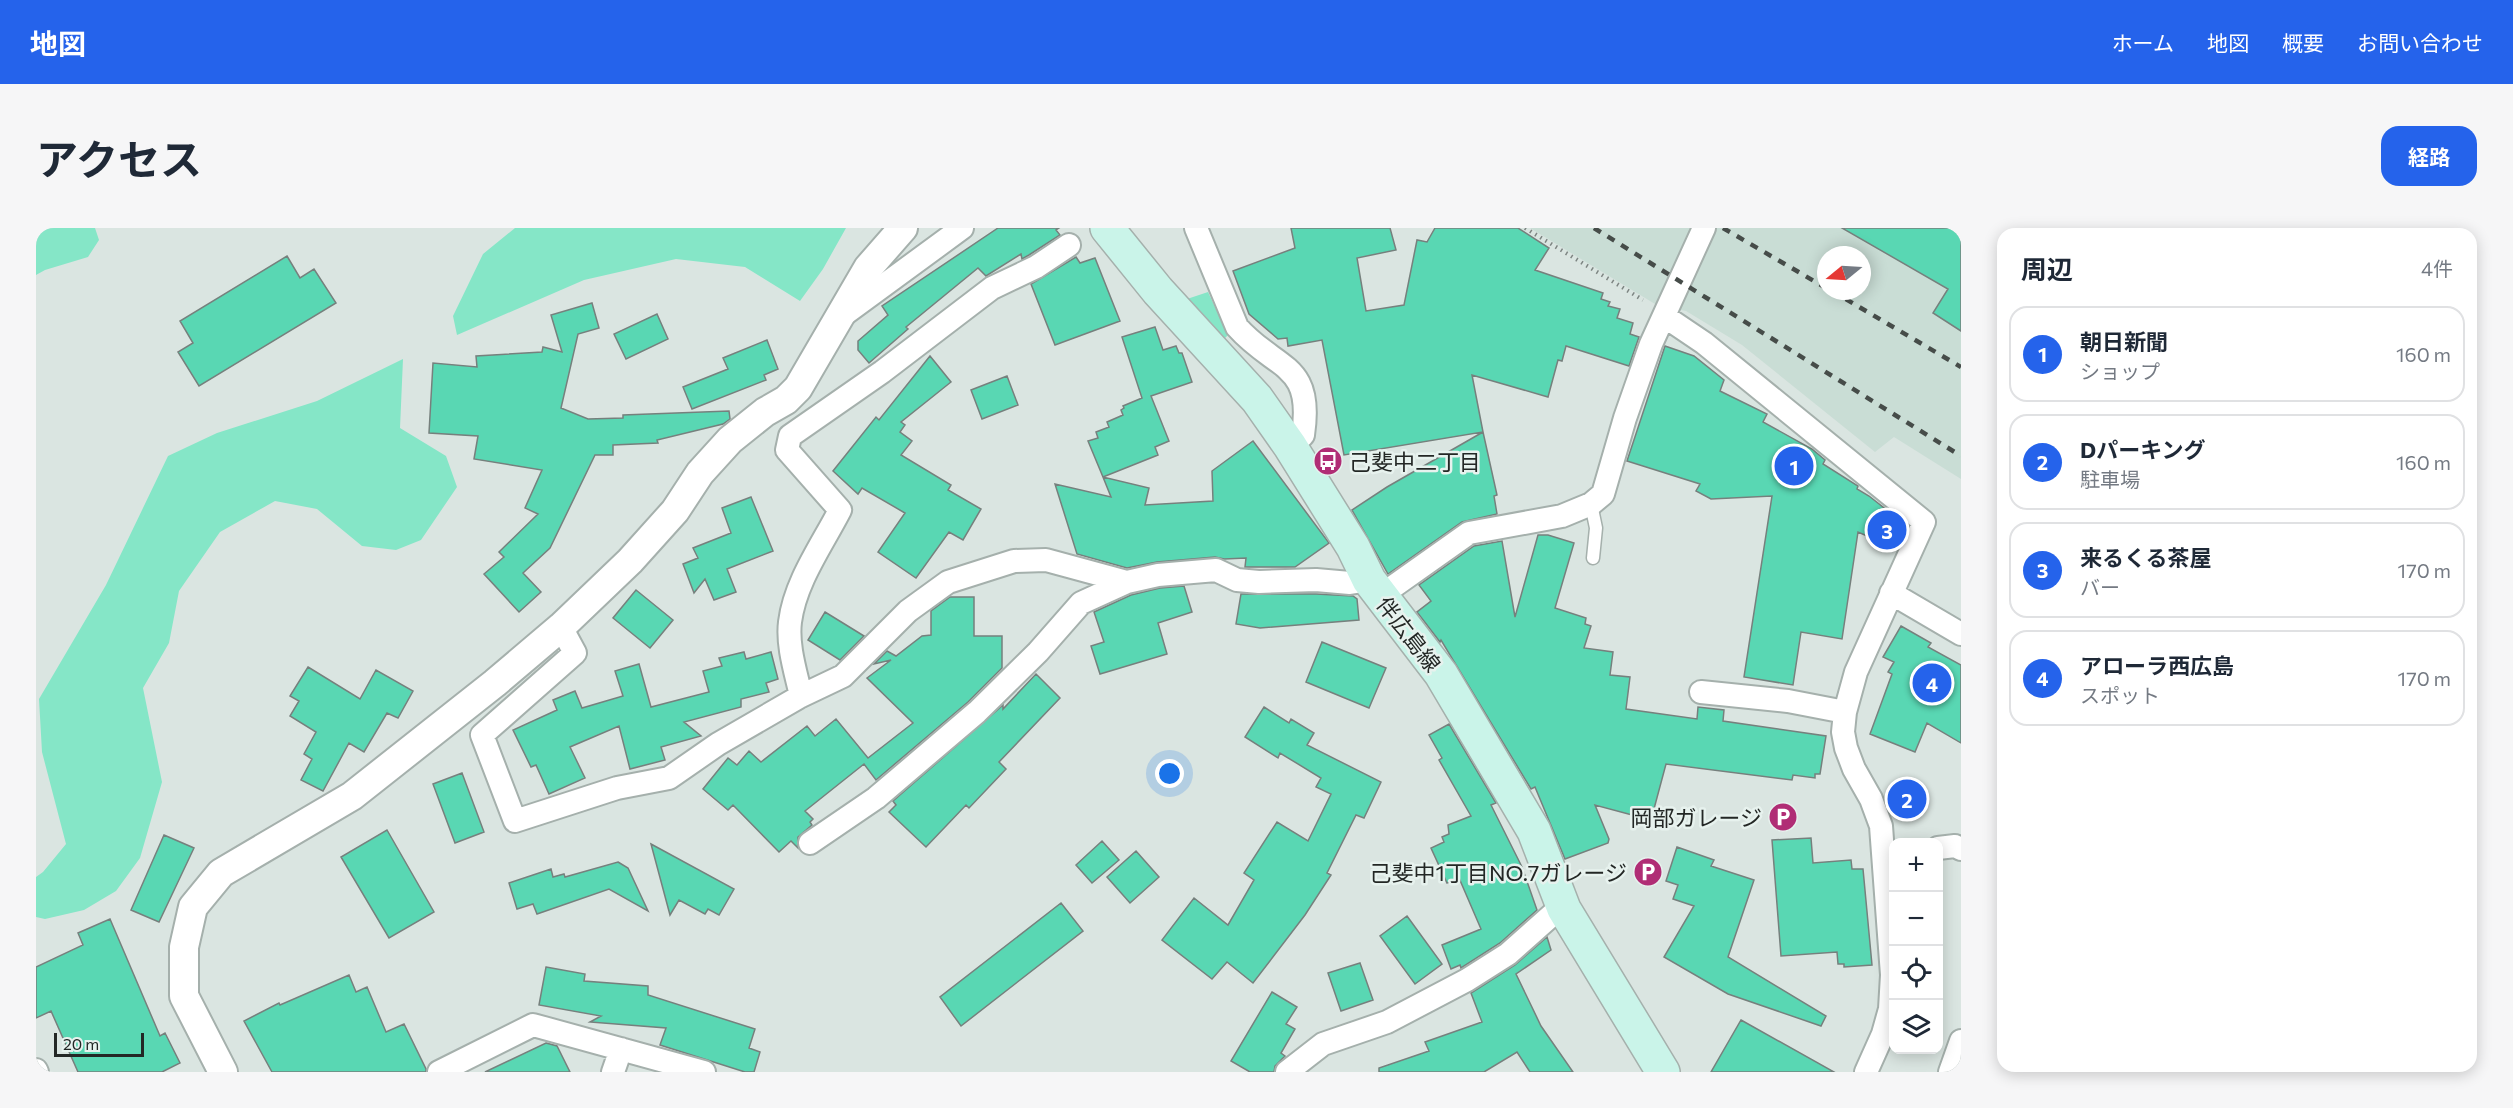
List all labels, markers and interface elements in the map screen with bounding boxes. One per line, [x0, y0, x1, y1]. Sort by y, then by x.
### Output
text: 地図 [30, 26, 86, 60]
text: ホーム [2112, 30, 2174, 55]
text: 地図 [2207, 30, 2249, 55]
text: 概要 [2282, 30, 2324, 55]
text: お問い合わせ [2357, 30, 2483, 55]
button: 経路 [2381, 126, 2477, 186]
text: アクセス [36, 132, 202, 184]
north arrow [1817, 246, 1871, 300]
text: 周辺 [2021, 253, 2073, 284]
text: 4件 [2421, 256, 2453, 280]
text: 朝日新聞 [2080, 328, 2168, 355]
text: 1 [2038, 342, 2047, 366]
text: 160 m [2396, 342, 2451, 366]
text: ショップ [2080, 359, 2160, 383]
text: Dパーキング [2080, 436, 2205, 463]
pin: 1 [1774, 444, 1814, 488]
bus stop icon: 己斐中二丁目 [1312, 445, 1344, 477]
place label: 己斐中二丁目 [1349, 448, 1481, 475]
text: 2 [2037, 450, 2048, 474]
text: 160 m [2396, 450, 2451, 474]
text: 駐車場 [2080, 467, 2140, 491]
pin: 3 [1868, 508, 1906, 552]
text: 来るくる茶屋 [2080, 544, 2212, 571]
text: 3 [2037, 558, 2048, 582]
text: 170 m [2398, 558, 2451, 582]
text: バー [2080, 575, 2120, 599]
street label: 伴広島線 [1371, 591, 1447, 677]
text: アローラ西広島 [2080, 652, 2234, 679]
pin: 4 [1912, 660, 1952, 706]
text: 4 [2036, 666, 2049, 690]
text: 170 m [2398, 666, 2451, 690]
text: スポット [2080, 683, 2160, 707]
your location [1155, 759, 1184, 788]
pin: 2 [1888, 776, 1926, 822]
parking icon: 岡部ガレージ [1767, 801, 1799, 833]
place label: 岡部ガレージ [1630, 804, 1762, 831]
map controls [1889, 838, 1943, 1054]
button: + [1889, 838, 1943, 892]
parking icon: 己斐中1丁目NO.7ガレージ [1632, 856, 1664, 888]
place label: 己斐中1丁目NO.7ガレージ [1369, 859, 1627, 886]
button: − [1889, 892, 1943, 946]
button: locate [1889, 946, 1943, 1000]
button: layers [1889, 1000, 1943, 1054]
scale bar [54, 1030, 144, 1058]
text: 20 m [63, 1034, 99, 1053]

